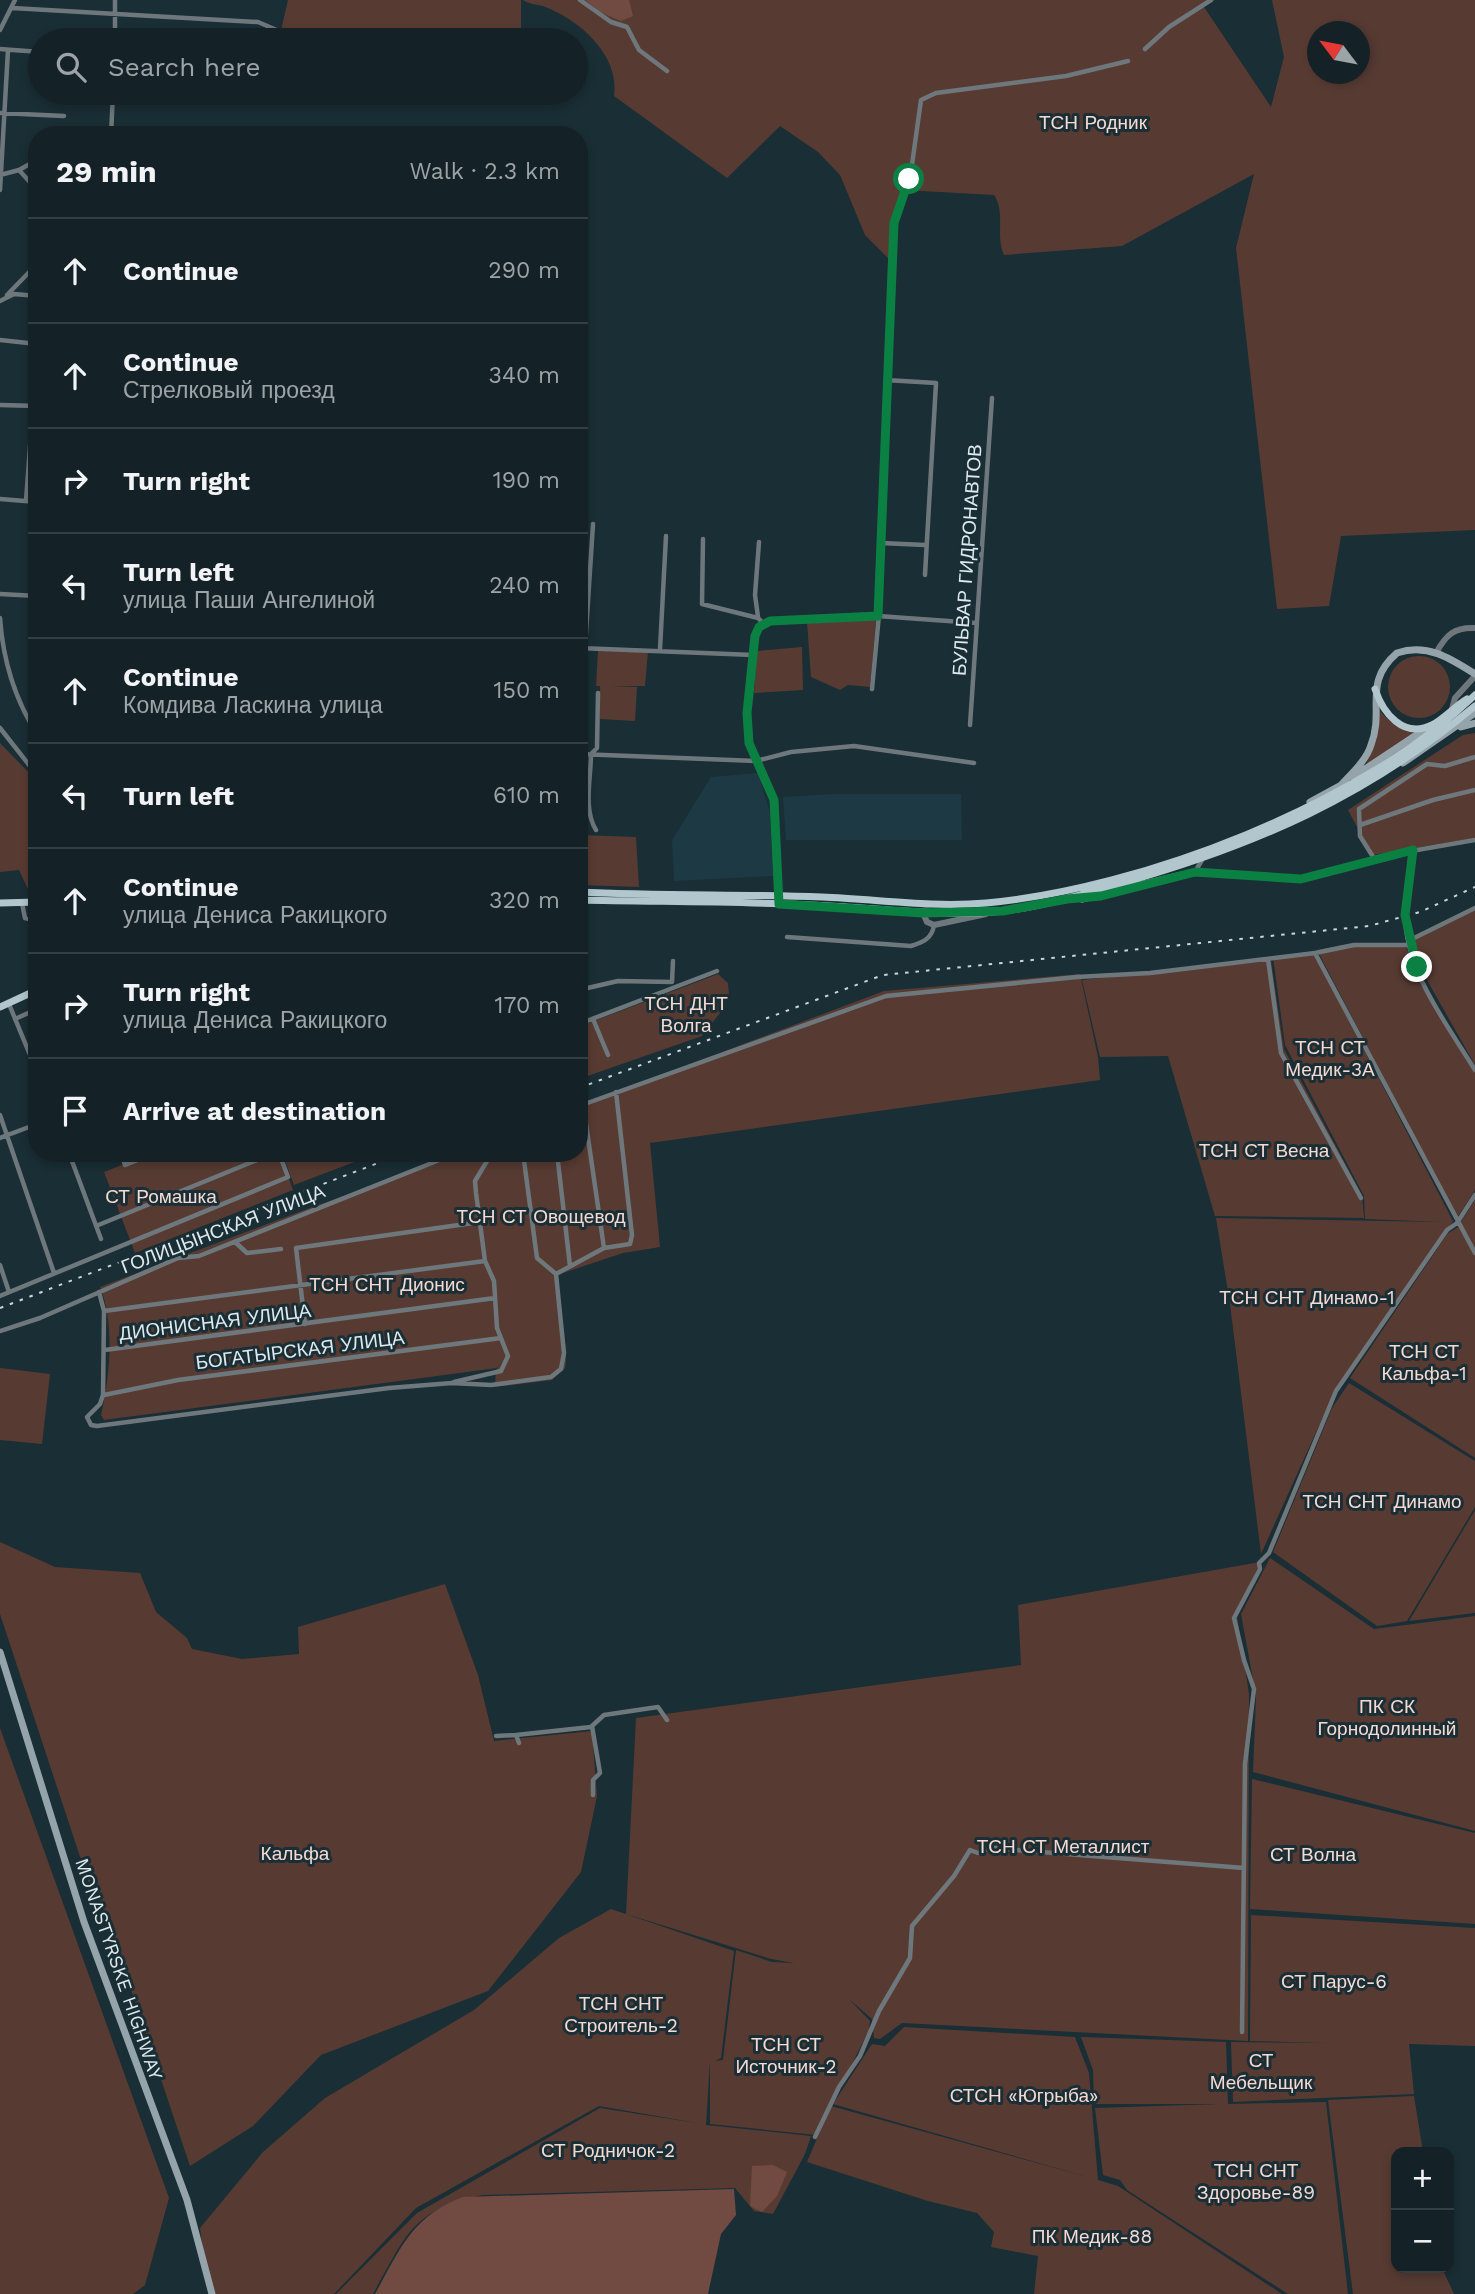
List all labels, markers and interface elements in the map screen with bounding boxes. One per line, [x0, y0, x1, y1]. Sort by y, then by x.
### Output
north arrow [1307, 21, 1370, 84]
search box [28, 28, 588, 105]
icon: search [52, 48, 90, 86]
text: Search here [108, 52, 260, 82]
park label: ТСН Родник [1039, 111, 1148, 134]
text: 29 min [56, 154, 157, 189]
text: Walk · 2.3 km [410, 158, 560, 185]
route start [893, 163, 924, 194]
icon: ahead [56, 252, 94, 290]
text: Continue [123, 256, 239, 286]
text: 290 m [488, 257, 560, 284]
text: Continue [123, 347, 239, 377]
icon: ahead [56, 357, 94, 395]
text: 340 m [488, 362, 560, 389]
text: Стрелковый проезд [123, 377, 335, 404]
street label: БУЛЬВАР ГИДРОНАВТОВ [947, 443, 987, 677]
icon: right [56, 462, 94, 500]
text: Turn right [123, 466, 250, 496]
text: 190 m [493, 467, 560, 494]
text: Turn left [123, 557, 234, 587]
icon: left [56, 567, 94, 605]
text: 240 m [489, 572, 560, 599]
text: улица Паши Ангелиной [123, 587, 375, 614]
text: Continue [123, 662, 239, 692]
icon: ahead [56, 672, 94, 710]
text: 150 m [494, 677, 560, 704]
text: Комдива Ласкина улица [123, 692, 383, 719]
icon: left [56, 777, 94, 815]
text: Turn left [123, 781, 234, 811]
text: 610 m [493, 782, 560, 809]
text: Continue [123, 872, 239, 902]
icon: ahead [56, 882, 94, 920]
text: 320 m [489, 887, 560, 914]
text: улица Дениса Ракицкого [123, 902, 387, 929]
route end [1401, 951, 1432, 982]
text: Turn right [123, 977, 250, 1007]
icon: right [56, 987, 94, 1025]
text: 170 m [495, 992, 560, 1019]
park label: ТСН ДНТ Волга [644, 992, 728, 1037]
text: улица Дениса Ракицкого [123, 1007, 387, 1034]
park label: ТСН СТ Медик-3А [1285, 1036, 1375, 1081]
icon: arrive [56, 1092, 94, 1130]
text: Arrive at destination [123, 1096, 386, 1126]
park label: ТСН СТ Весна [1199, 1139, 1330, 1162]
street label: ГОЛИЦЫНСКАЯ УЛИЦА [118, 1179, 328, 1279]
park label: СТ Ромашка [105, 1185, 217, 1208]
park label: ТСН СТ Овощевод [456, 1205, 626, 1228]
park label: ТСН СНТ Дионис [309, 1273, 465, 1296]
park label: ТСН СНТ Динамо-1 [1219, 1286, 1395, 1309]
street label: ДИОНИСНАЯ УЛИЦА [118, 1299, 313, 1345]
street label: БОГАТЫРСКАЯ УЛИЦА [194, 1326, 406, 1374]
park label: ТСН СТ Кальфа-1 [1381, 1340, 1467, 1385]
park label: ТСН СНТ Динамо [1302, 1490, 1462, 1513]
park label: ПК СК Горнодолинный [1318, 1695, 1456, 1740]
park label: ТСН СТ Металлист [977, 1835, 1150, 1858]
park label: Кальфа [261, 1842, 330, 1865]
park label: СТ Волна [1270, 1843, 1356, 1866]
street label: MONASTYRSKE HIGHWAY [70, 1855, 168, 2083]
park label: СТ Парус-6 [1281, 1970, 1387, 1993]
park label: ТСН СНТ Строитель-2 [564, 1992, 678, 2037]
park label: ТСН СТ Источник-2 [735, 2033, 837, 2078]
park label: СТ Мебельщик [1210, 2049, 1313, 2094]
park label: СТСН «Югрыба» [950, 2084, 1098, 2107]
park label: СТ Родничок-2 [541, 2139, 675, 2162]
map controls [1391, 2147, 1454, 2273]
button: + [1391, 2147, 1454, 2210]
park label: ТСН СНТ Здоровье-89 [1197, 2159, 1315, 2204]
button: − [1391, 2210, 1454, 2273]
park label: ПК Медик-88 [1032, 2225, 1152, 2248]

